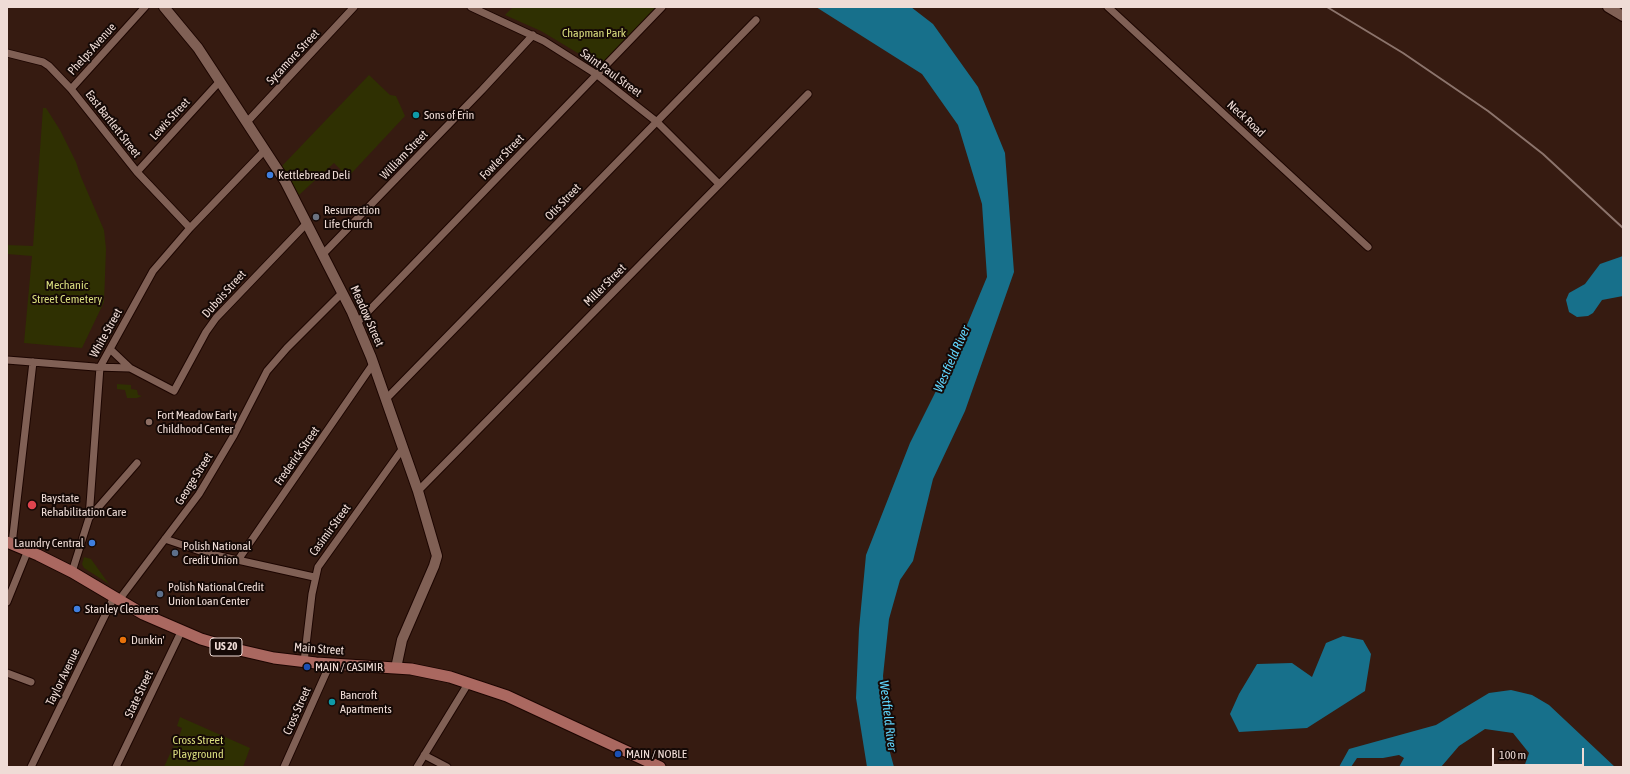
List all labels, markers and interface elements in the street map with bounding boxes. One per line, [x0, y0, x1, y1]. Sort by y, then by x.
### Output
street label: Phelps Avenue [65, 20, 119, 78]
street label: Sycamore Street [264, 26, 322, 88]
park label: Chapman Park [562, 26, 626, 40]
street label: Saint Paul Street [577, 46, 645, 100]
street label: East Bartlett Street [82, 87, 144, 161]
street label: Lewis Street [147, 95, 193, 143]
street label: Neck Road [1224, 98, 1268, 140]
place label: Sons of Erin [424, 108, 474, 122]
marker: Sons of Erin [411, 110, 421, 120]
street label: William Street [377, 127, 431, 183]
street label: Fowler Street [477, 131, 527, 183]
place label: Kettlebread Deli [278, 168, 350, 182]
marker: Kettlebread Deli [265, 170, 275, 180]
street label: Otis Street [542, 181, 584, 223]
place label: Resurrection Life Church [324, 203, 380, 231]
marker: Resurrection Life Church [311, 212, 321, 222]
street label: Miller Street [581, 261, 629, 309]
street label: Dubois Street [199, 267, 249, 321]
park label: Mechanic Street Cemetery [32, 278, 102, 306]
street label: Meadow Street [347, 283, 387, 349]
street label: White Street [87, 306, 125, 360]
water label: Westfield River [930, 323, 974, 395]
place label: Fort Meadow Early Childhood Center [157, 408, 237, 436]
marker: Fort Meadow Early Childhood Center [144, 417, 154, 427]
street label: Frederick Street [271, 424, 323, 488]
street label: George Street [172, 450, 216, 508]
place label: Baystate Rehabilitation Care [41, 491, 127, 519]
marker: Baystate Rehabilitation Care [26, 499, 38, 511]
street label: Casimir Street [306, 501, 354, 559]
place label: Laundry Central [14, 536, 84, 550]
marker: Laundry Central [87, 538, 97, 548]
place label: Polish National Credit Union [183, 539, 251, 567]
marker: Polish National Credit Union [170, 548, 180, 558]
place label: Polish National Credit Union Loan Center [168, 580, 264, 608]
marker: Polish National Credit Union Loan Center [155, 589, 165, 599]
place label: Stanley Cleaners [85, 602, 158, 616]
marker: Stanley Cleaners [72, 604, 82, 614]
place label: Dunkin' [131, 633, 165, 647]
marker: Dunkin' [118, 635, 128, 645]
road number: US 20 [210, 638, 242, 656]
street label: Main Street [293, 640, 345, 658]
street label: Taylor Avenue [43, 646, 83, 708]
place label: MAIN / CASIMIR [315, 660, 383, 674]
marker: MAIN / CASIMIR [302, 662, 312, 672]
street label: State Street [122, 668, 156, 720]
water label: Westfield River [876, 680, 900, 752]
street label: Cross Street [280, 685, 314, 737]
place label: Bancroft Apartments [340, 688, 392, 716]
marker: Bancroft Apartments [327, 697, 337, 707]
park label: Cross Street Playground [172, 733, 224, 761]
scale bar [1494, 740, 1586, 766]
place label: MAIN / NOBLE [626, 747, 687, 761]
text: 100 m [1499, 748, 1526, 762]
marker: MAIN / NOBLE [613, 749, 623, 759]

